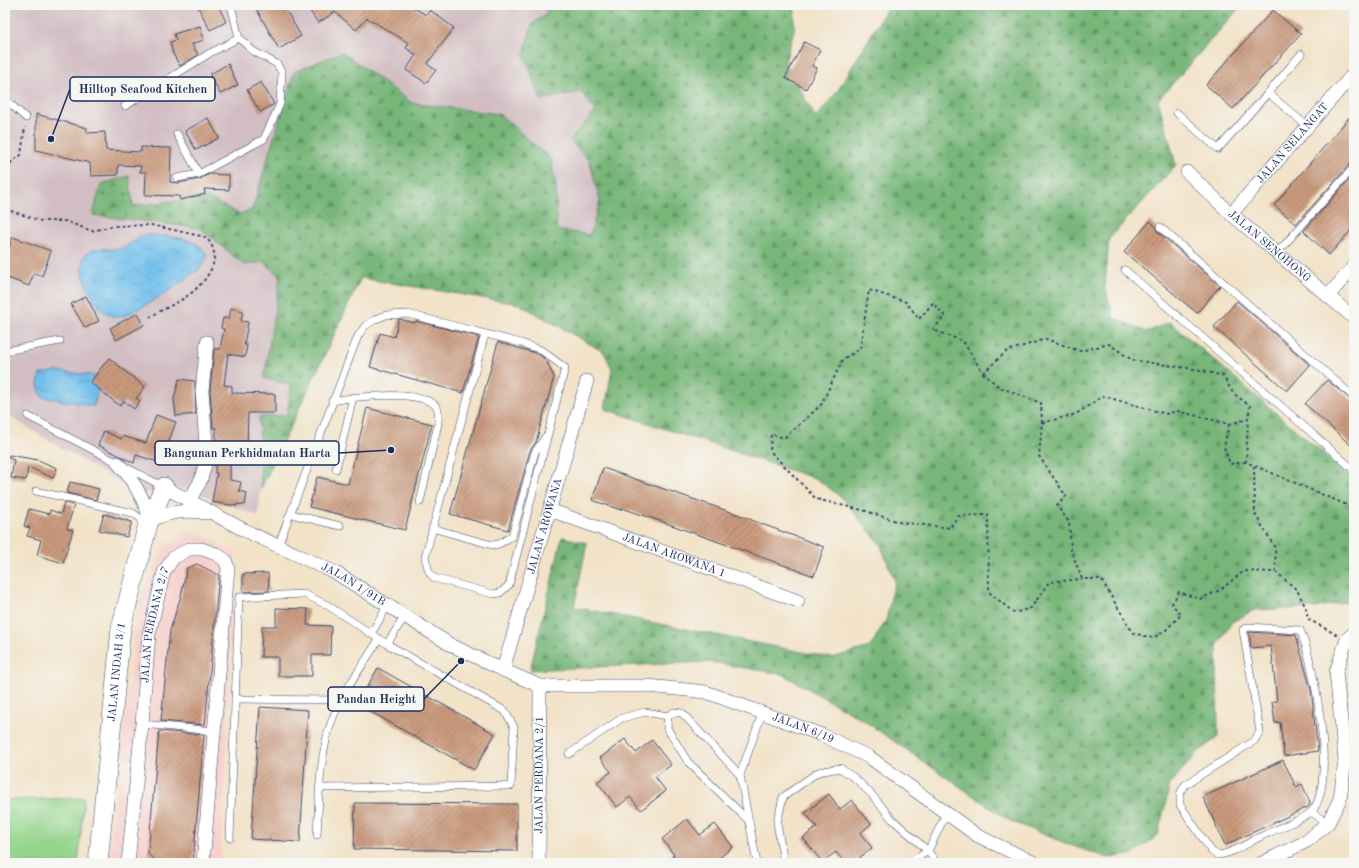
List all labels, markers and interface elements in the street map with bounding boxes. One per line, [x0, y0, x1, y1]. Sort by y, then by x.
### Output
callout: Hilltop Seafood Kitchen [70, 77, 215, 101]
text: Hilltop Seafood Kitchen [79, 84, 207, 96]
street label: JALAN SELANGAT [1255, 101, 1331, 185]
street label: JALAN SENOHONG [1226, 208, 1313, 284]
callout: Bangunan Perkhidmatan Harta [155, 441, 339, 465]
text: Bangunan Perkhidmatan Harta [163, 448, 331, 460]
street label: JALAN AROWANA [526, 476, 564, 575]
street label: JALAN AROWANA 1 [621, 532, 727, 579]
street label: JALAN 1/91B [319, 561, 387, 608]
street label: JALAN PERDANA 2/7 [140, 565, 171, 683]
street label: JALAN INDAH 3/1 [106, 621, 128, 722]
callout: Pandan Height [328, 687, 424, 711]
text: Pandan Height [336, 694, 417, 706]
street label: JALAN 6/19 [771, 712, 836, 745]
street label: JALAN PERDANA 2/1 [534, 716, 545, 834]

